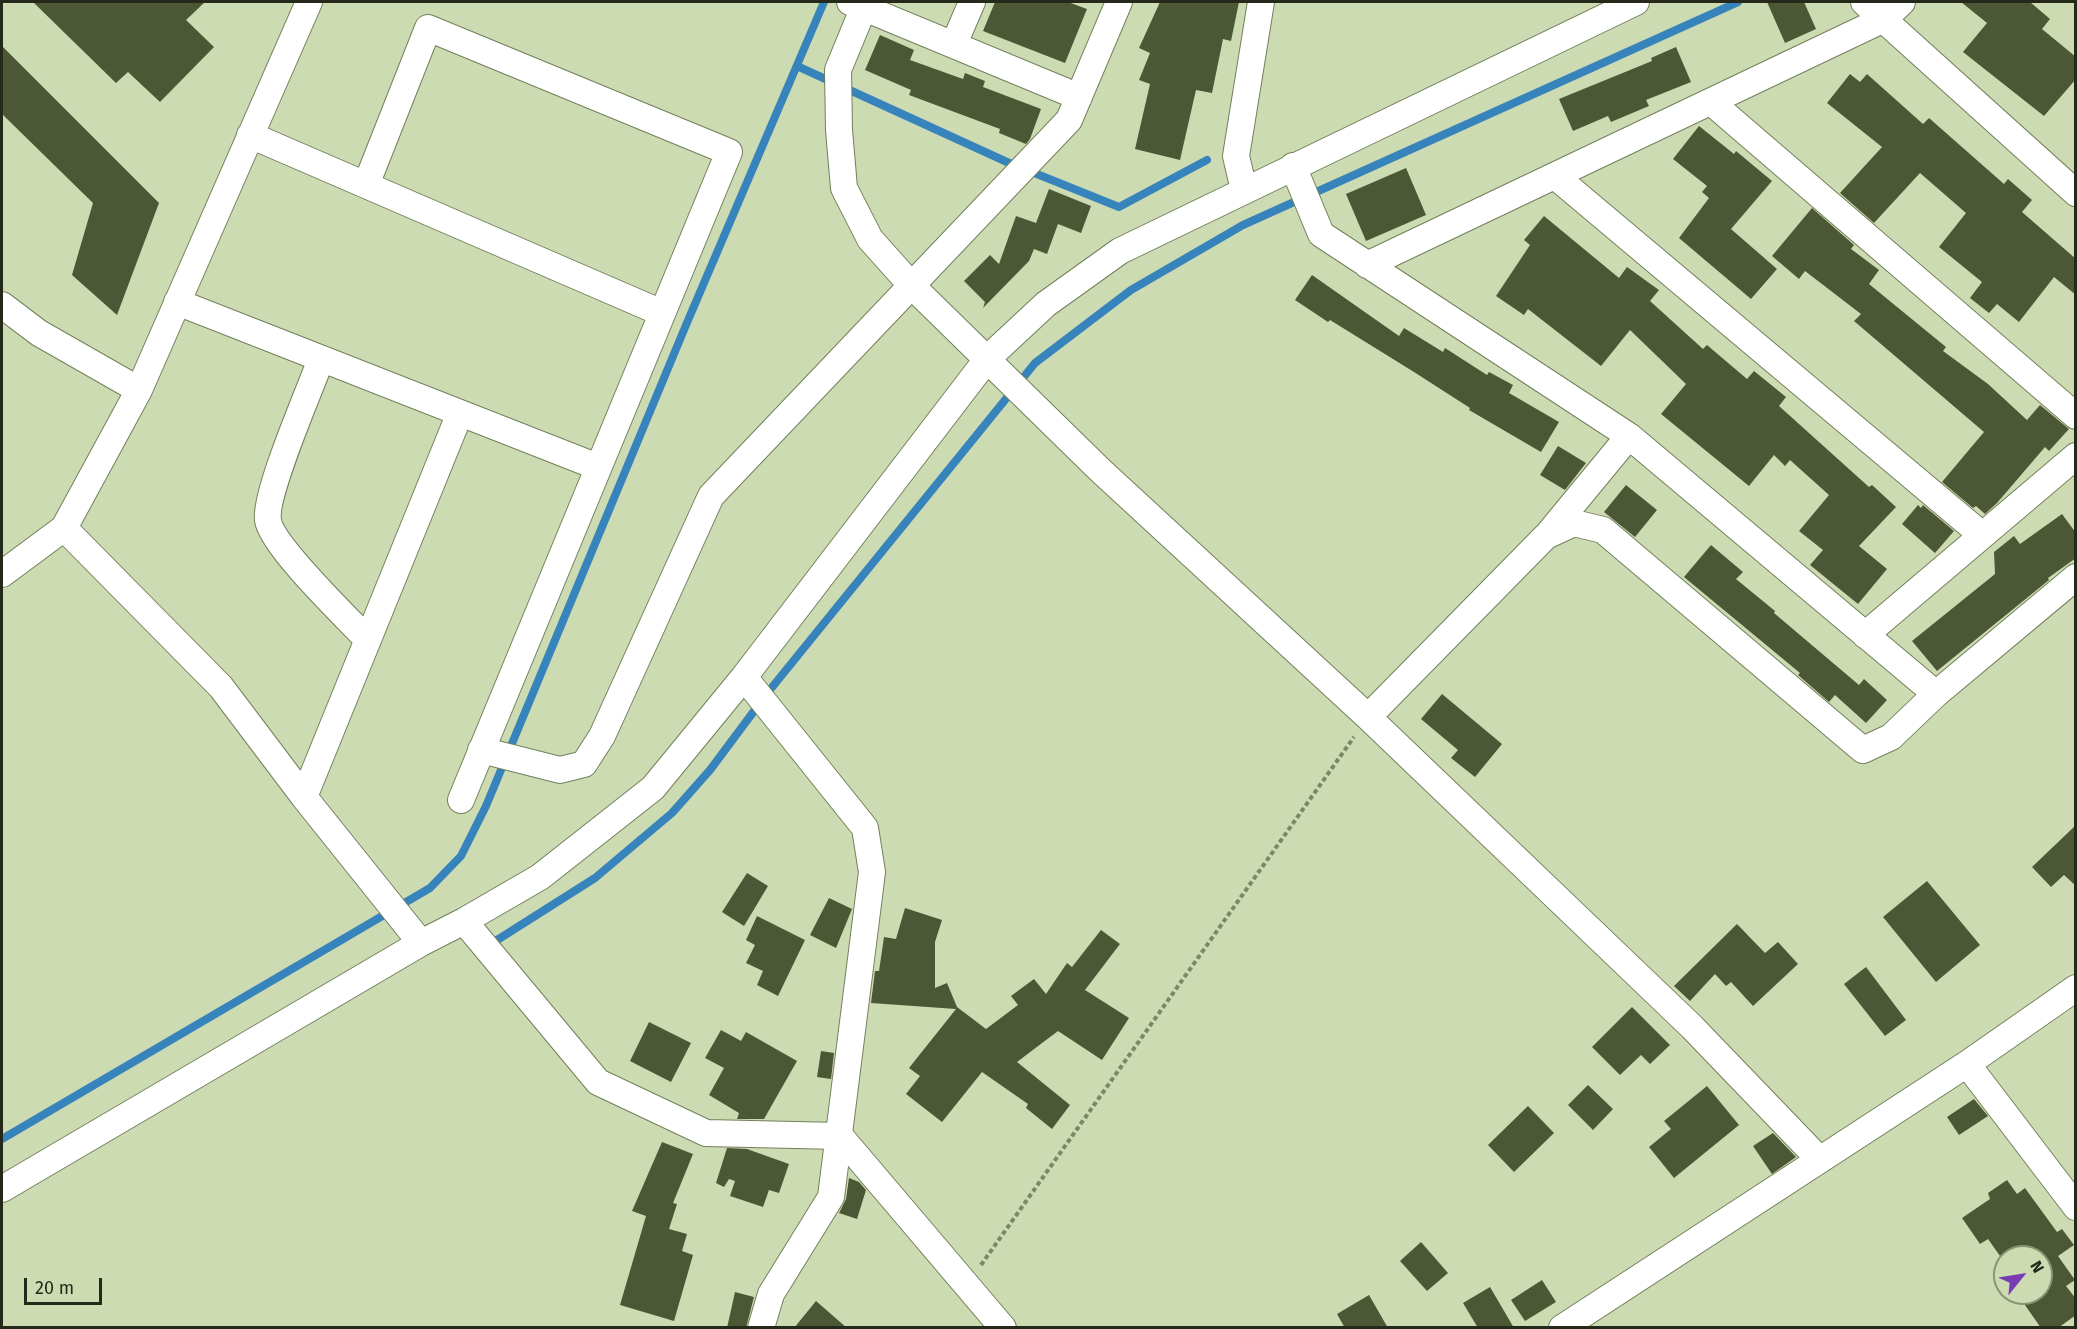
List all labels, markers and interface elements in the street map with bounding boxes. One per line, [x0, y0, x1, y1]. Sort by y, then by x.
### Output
north arrow [1993, 1245, 2053, 1305]
text: N [2026, 1257, 2048, 1276]
scale bar [27, 1266, 105, 1304]
text: 20 m [35, 1277, 74, 1299]

